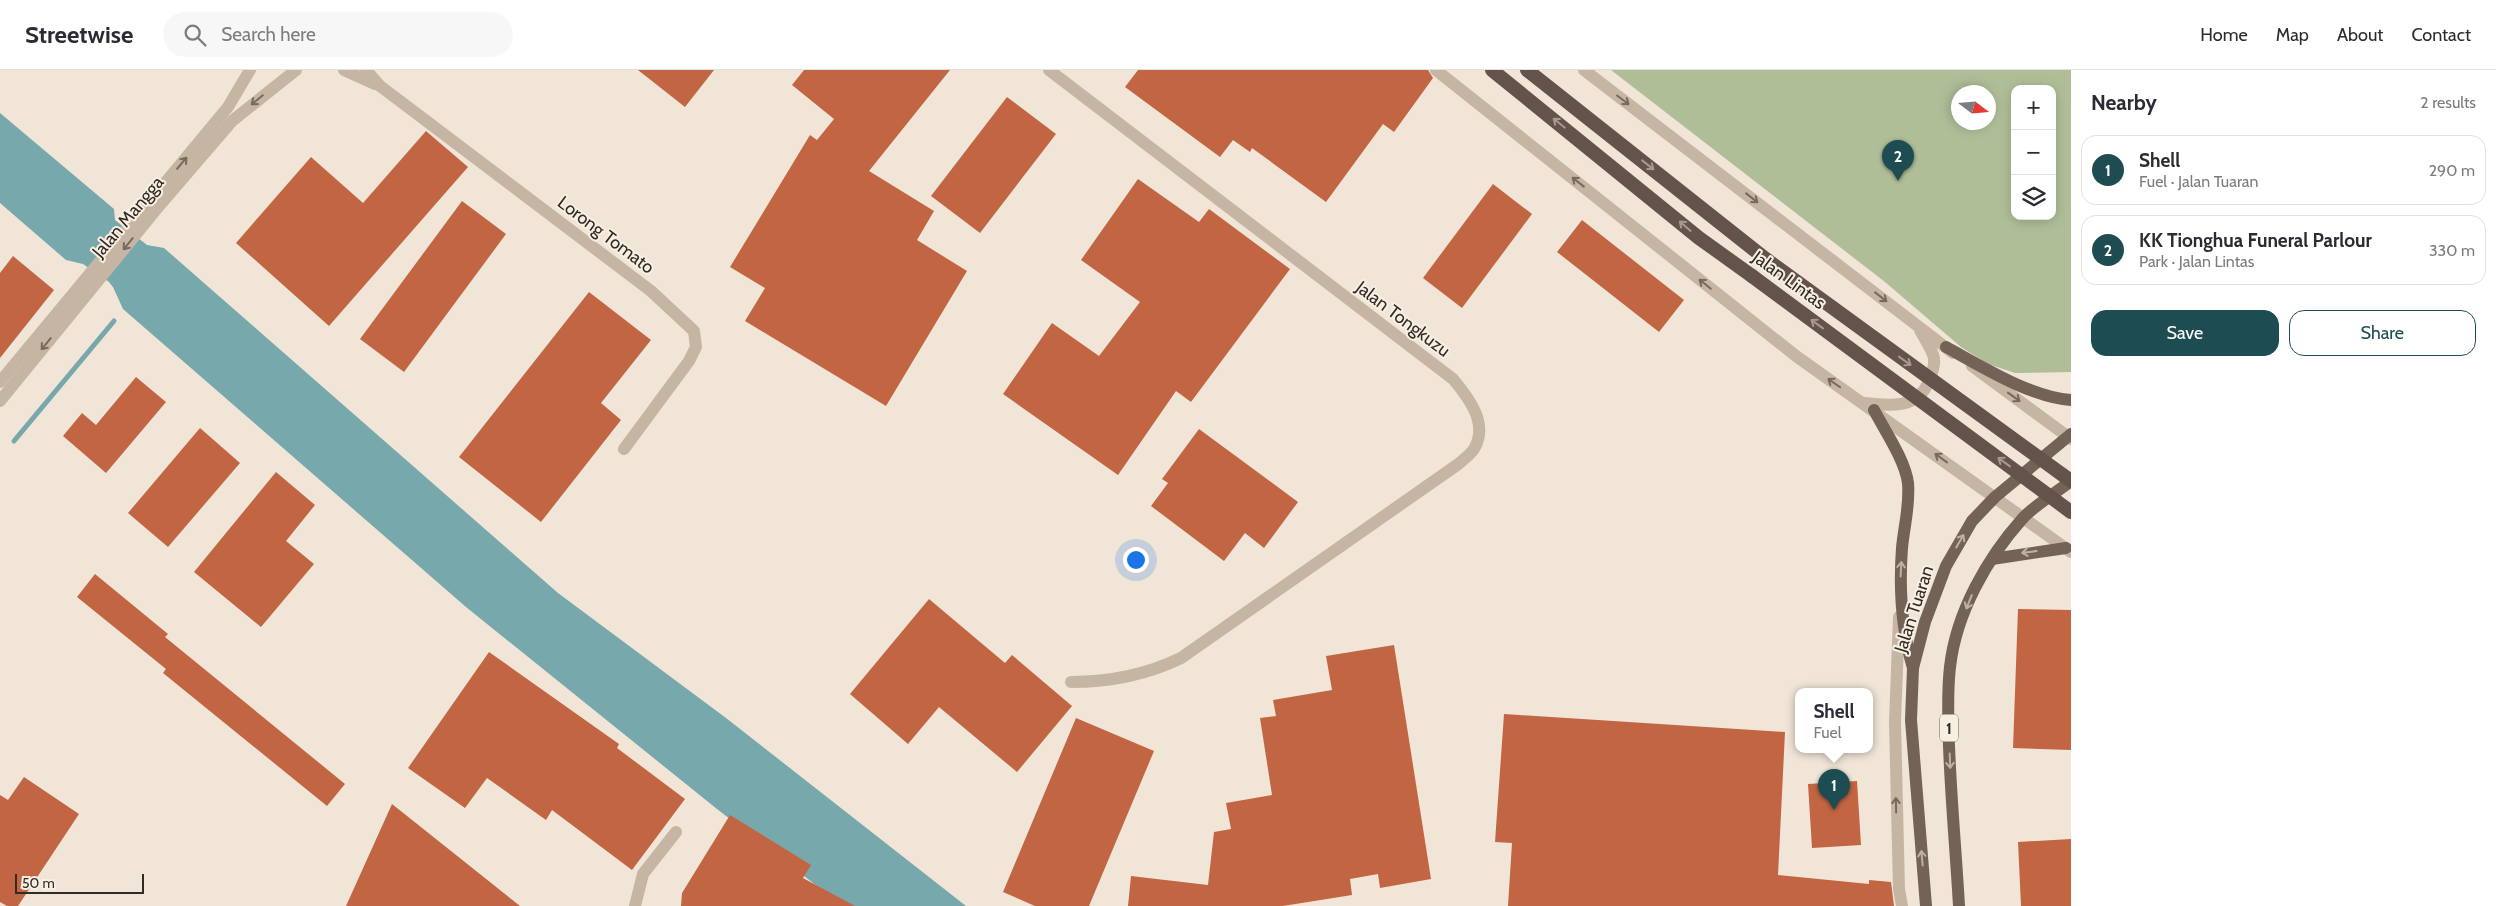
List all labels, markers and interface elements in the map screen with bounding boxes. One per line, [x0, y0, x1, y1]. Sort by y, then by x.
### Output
search box [163, 12, 513, 57]
text: Streetwise [25, 20, 133, 49]
icon: search [181, 21, 209, 49]
text: Search here [221, 23, 316, 46]
text: Home [2200, 24, 2248, 46]
text: Map [2276, 24, 2309, 46]
text: About [2337, 24, 2383, 46]
text: Contact [2411, 24, 2471, 46]
north arrow [1951, 85, 1996, 130]
map controls [2011, 85, 2056, 220]
button: + [2011, 85, 2056, 130]
text: Nearby [2091, 90, 2157, 115]
text: 2 results [2420, 93, 2476, 112]
one-way arrow [1616, 94, 1629, 105]
one-way arrow [251, 95, 264, 106]
one-way arrow [1553, 118, 1566, 129]
button: − [2011, 130, 2056, 175]
pin: 2 [1882, 140, 1914, 181]
text: Shell [2139, 149, 2180, 172]
one-way arrow [176, 156, 187, 169]
one-way arrow [1641, 159, 1654, 170]
text: 1 [2105, 161, 2111, 180]
text: 290 m [2429, 161, 2475, 180]
street label: Jalan Mangga [87, 171, 169, 263]
text: Fuel · Jalan Tuaran [2139, 172, 2258, 191]
button: layers [2011, 175, 2056, 220]
one-way arrow [1572, 177, 1585, 188]
street label: Lorong Tomato [553, 191, 659, 279]
one-way arrow [1745, 193, 1758, 204]
one-way arrow [1678, 220, 1691, 232]
text: KK Tionghua Funeral Parlour [2139, 229, 2372, 252]
one-way arrow [122, 237, 133, 250]
text: 2 [2104, 241, 2112, 260]
text: 330 m [2429, 241, 2475, 260]
street label: Jalan Lintas [1747, 246, 1830, 314]
text: Park · Jalan Lintas [2139, 252, 2254, 271]
street label: Jalan Tongkuzu [1351, 276, 1455, 362]
one-way arrow [1699, 278, 1712, 289]
one-way arrow [1874, 292, 1887, 303]
button: Save [2091, 310, 2279, 356]
button: Share [2289, 310, 2476, 356]
one-way arrow [1810, 319, 1824, 329]
one-way arrow [40, 338, 51, 351]
one-way arrow [1898, 356, 1912, 366]
one-way arrow [1827, 378, 1841, 388]
one-way arrow [2007, 392, 2021, 402]
one-way arrow [1935, 453, 1948, 464]
one-way arrow [1997, 457, 2011, 467]
one-way arrow [1956, 535, 1966, 549]
your location [1123, 547, 1149, 573]
one-way arrow [2021, 547, 2037, 557]
one-way arrow [1897, 561, 1906, 577]
street label: Jalan Tuaran [1889, 563, 1938, 656]
one-way arrow [1964, 594, 1973, 609]
popup [1795, 688, 1873, 753]
text: Shell [1813, 700, 1855, 723]
road number: 1 [1940, 714, 1958, 741]
text: Fuel [1813, 723, 1842, 742]
one-way arrow [1945, 753, 1954, 769]
pin: 1 [1818, 769, 1850, 810]
one-way arrow [1892, 797, 1901, 813]
one-way arrow [1917, 850, 1926, 866]
scale bar [15, 871, 144, 894]
text: 50 m [22, 874, 55, 892]

